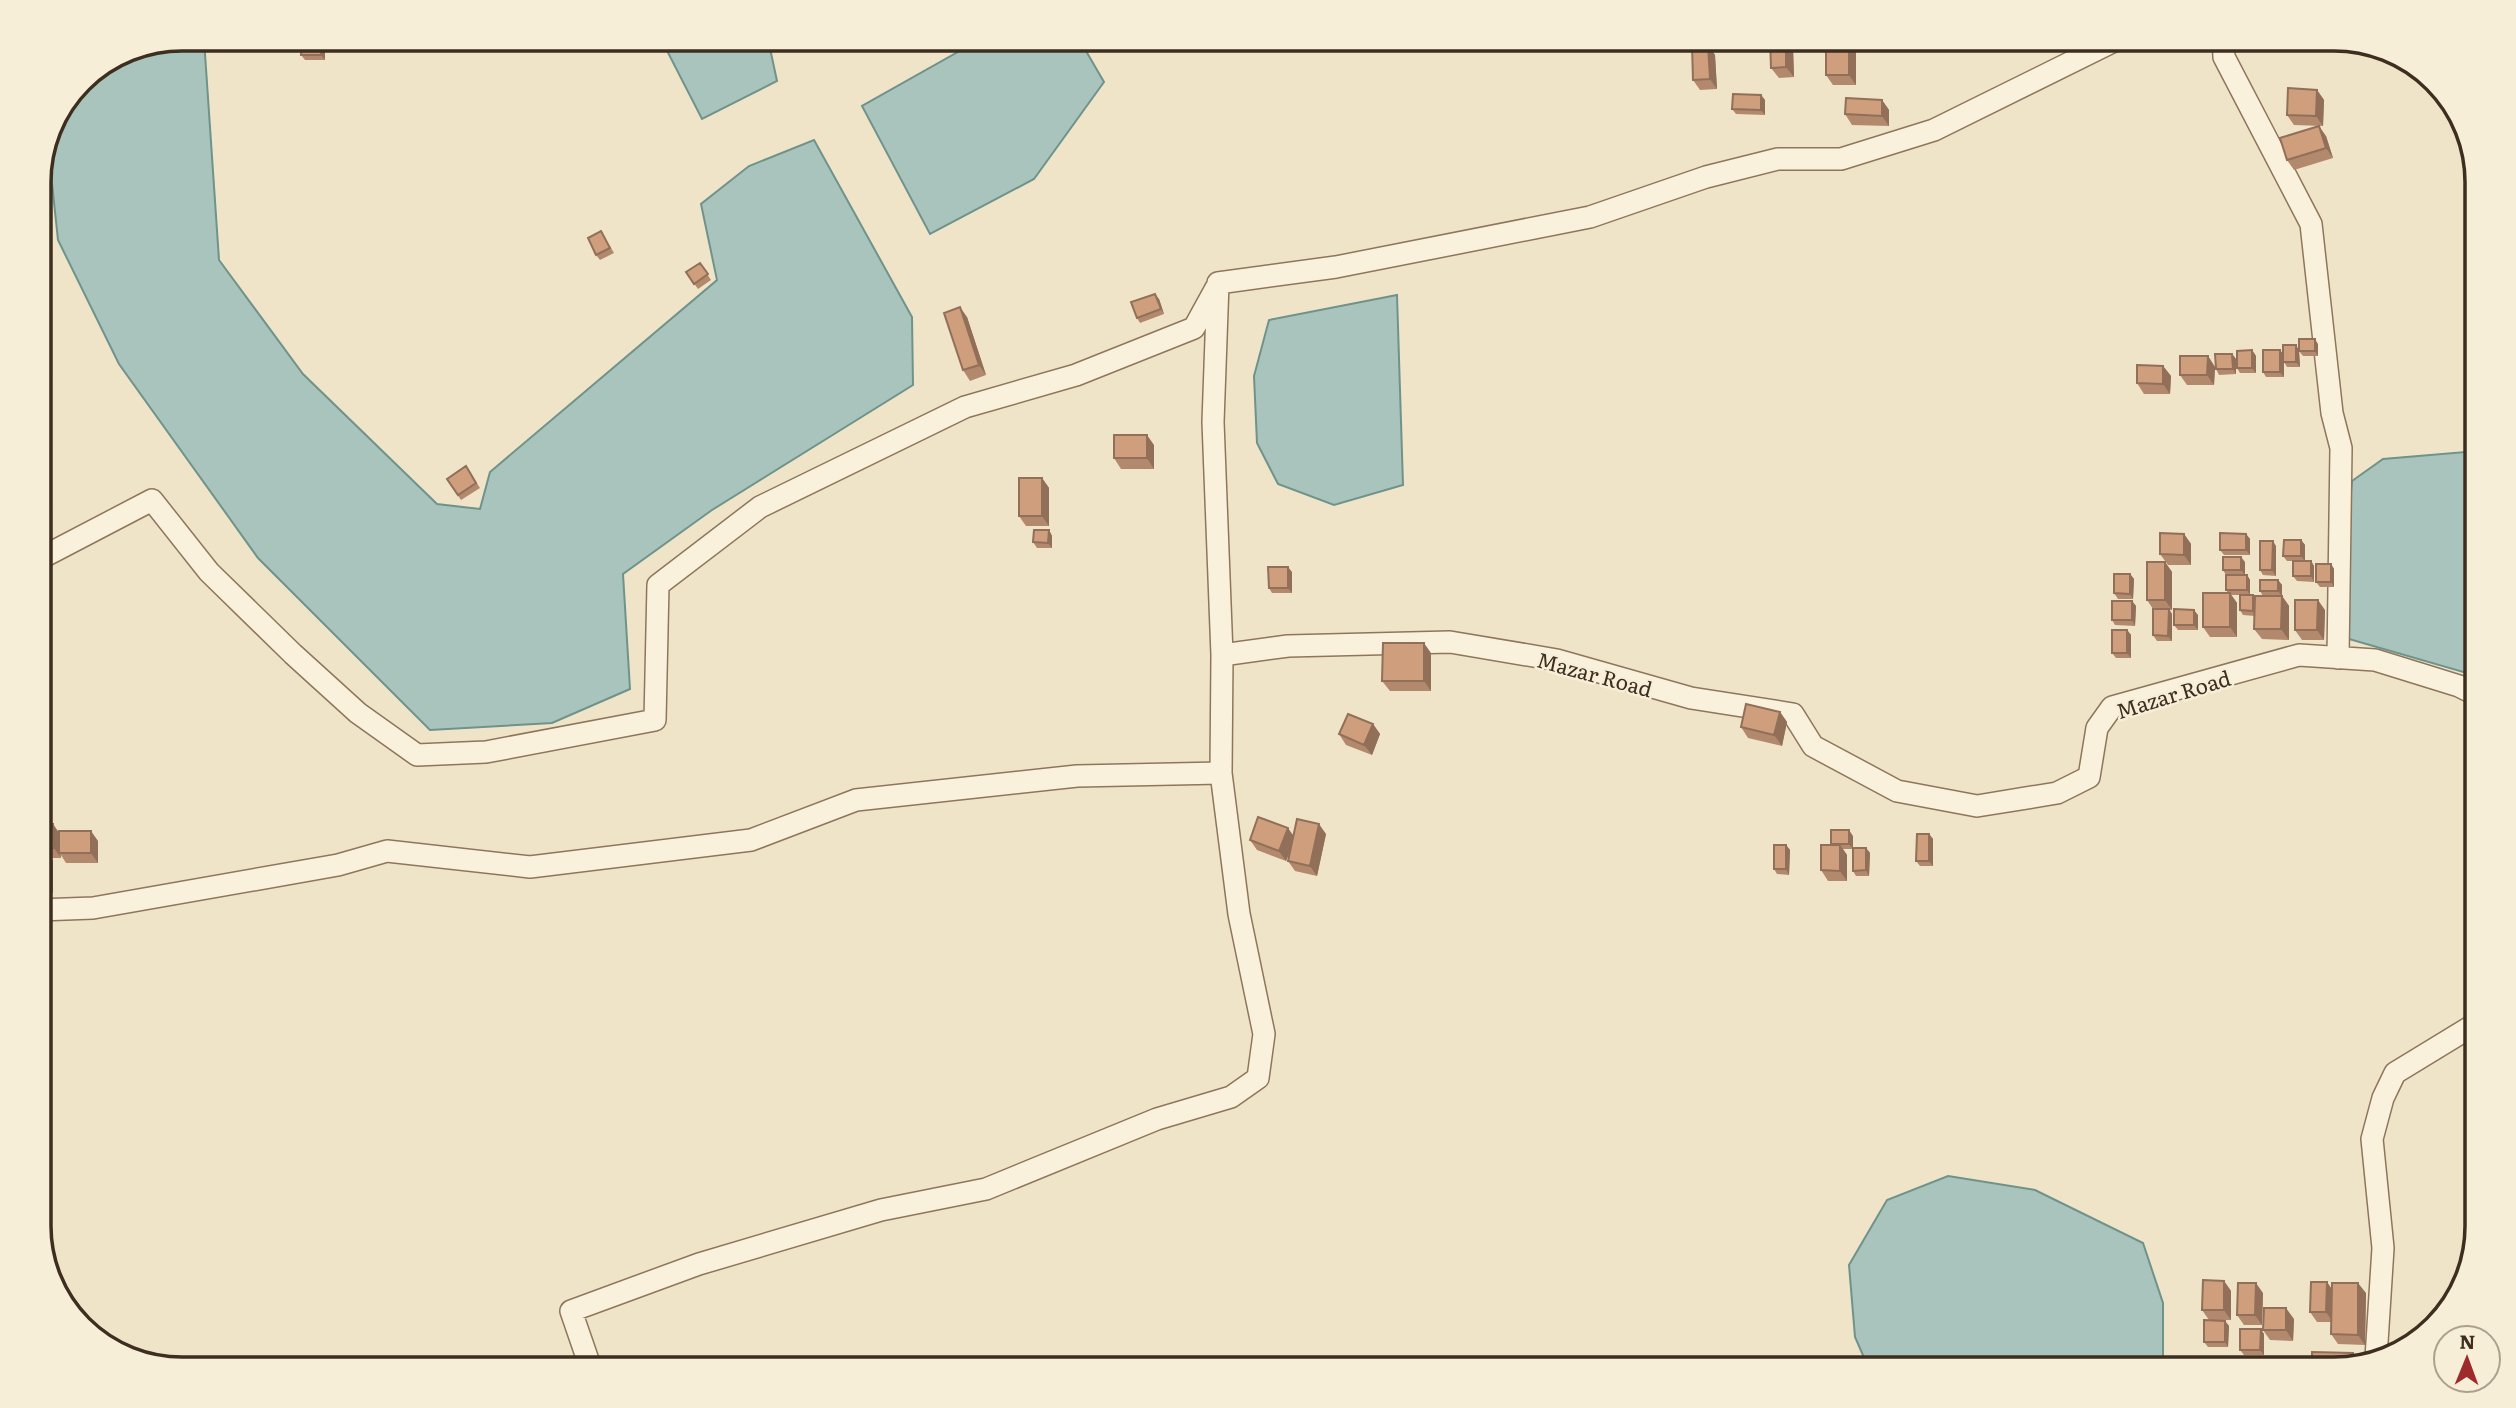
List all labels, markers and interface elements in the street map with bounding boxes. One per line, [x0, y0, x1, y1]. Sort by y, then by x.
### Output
street label: Mazar Road [1534, 643, 1656, 703]
street label: Mazar Road [2112, 661, 2234, 725]
north arrow [2432, 1324, 2502, 1394]
text: N [2459, 1327, 2476, 1355]

